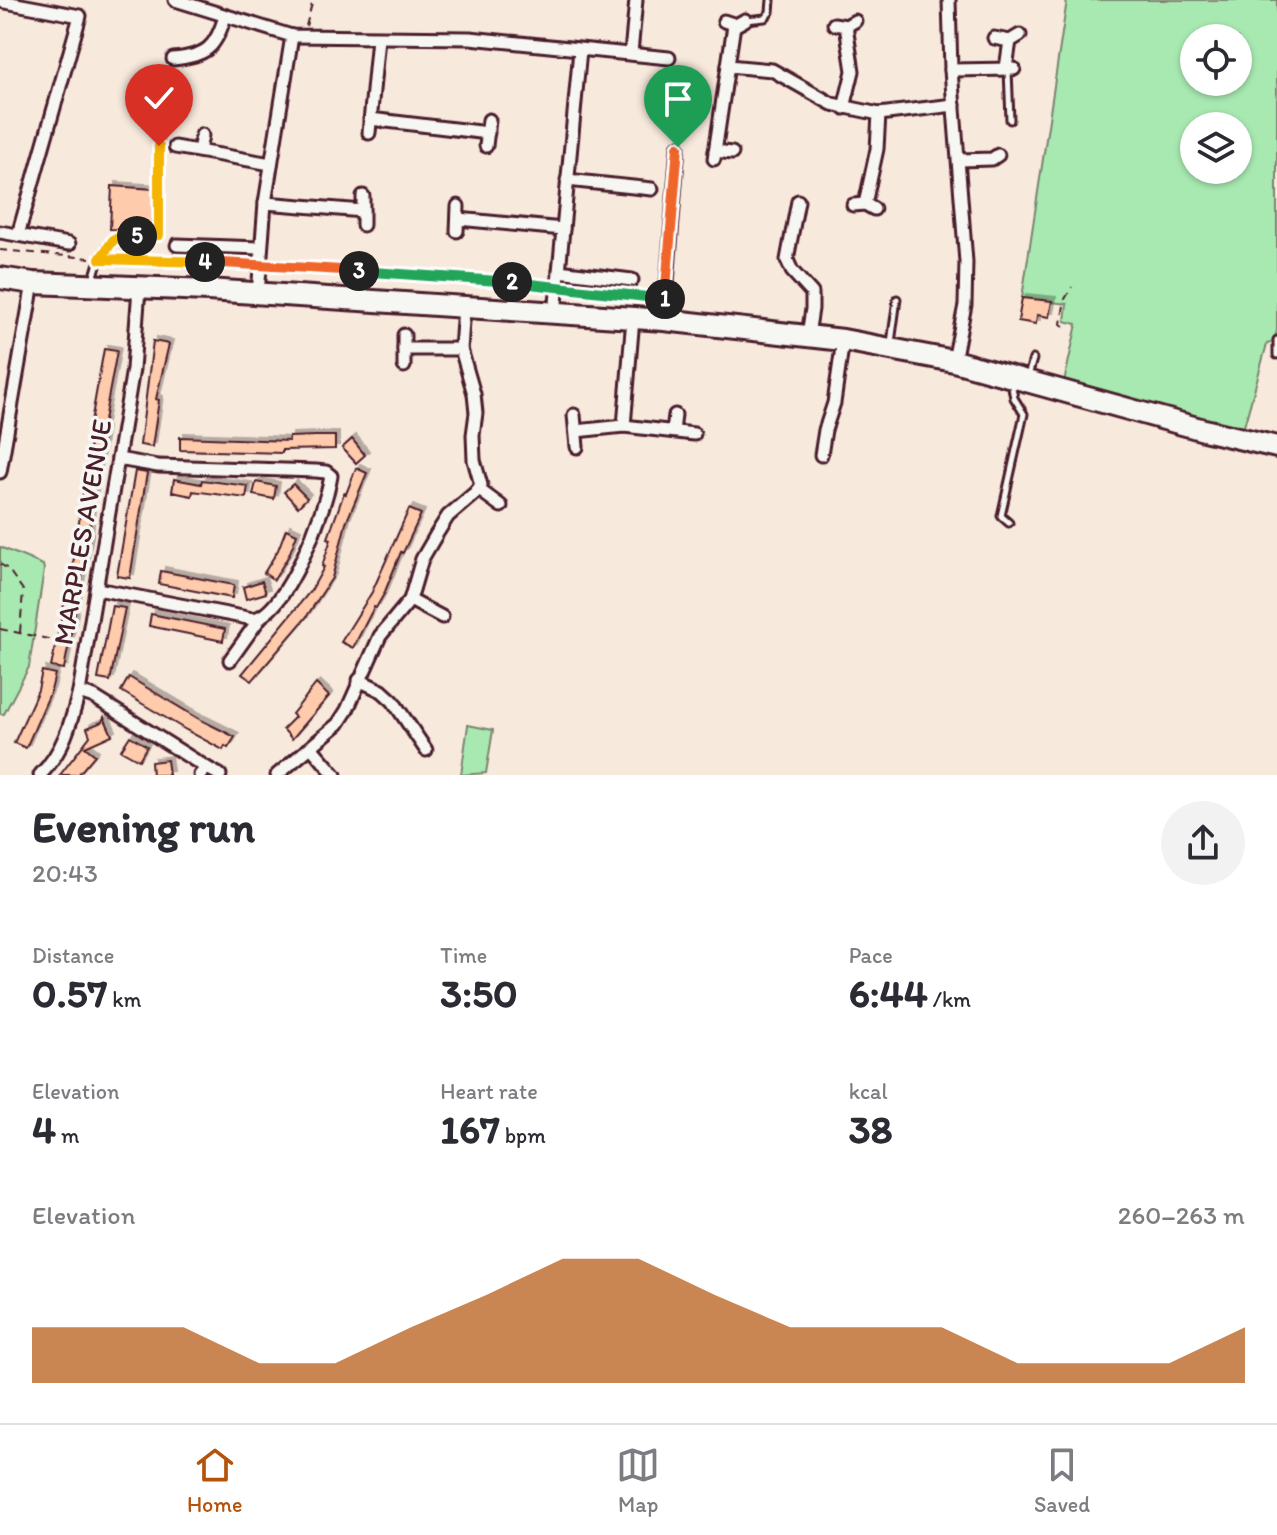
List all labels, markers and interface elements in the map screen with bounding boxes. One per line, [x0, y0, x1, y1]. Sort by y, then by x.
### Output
map controls [1180, 24, 1252, 184]
button: locate [1180, 24, 1252, 96]
pin [125, 64, 193, 146]
pin [644, 65, 712, 147]
icon: check [137, 76, 181, 120]
icon: arrive [656, 77, 700, 121]
button: layers [1180, 112, 1252, 184]
pin: 5 [117, 216, 157, 256]
text: 5 [131, 222, 143, 249]
pin: 4 [185, 242, 225, 282]
text: 4 [198, 248, 212, 275]
pin: 3 [339, 251, 379, 291]
text: 3 [353, 257, 365, 284]
pin: 2 [492, 262, 532, 302]
text: 2 [506, 268, 518, 295]
pin: 1 [645, 279, 685, 319]
text: 1 [660, 285, 670, 312]
street label: MARPLES AVENUE [45, 417, 119, 647]
text: Evening run [32, 800, 255, 853]
button: share [1161, 801, 1245, 885]
text: 20:43 [32, 857, 98, 889]
text: Distance [32, 942, 114, 969]
text: Time [440, 942, 487, 969]
text: Pace [849, 942, 893, 969]
text: 0.57 [32, 969, 107, 1017]
text: 3:50 [440, 969, 518, 1017]
text: 6:44 [849, 969, 928, 1017]
text: km [107, 986, 141, 1013]
text: /km [928, 986, 971, 1013]
text: Elevation [32, 1078, 119, 1105]
text: Heart rate [440, 1078, 538, 1105]
text: kcal [849, 1078, 888, 1105]
text: 4 [32, 1105, 56, 1153]
text: 167 [440, 1105, 500, 1153]
text: 38 [849, 1105, 892, 1153]
text: m [56, 1122, 80, 1149]
text: bpm [500, 1122, 546, 1149]
text: Elevation [32, 1199, 135, 1231]
text: 260–263 m [1118, 1199, 1245, 1231]
tab: Home [187, 1443, 242, 1518]
tab: Map [616, 1443, 660, 1518]
tab: Saved [1034, 1443, 1090, 1518]

